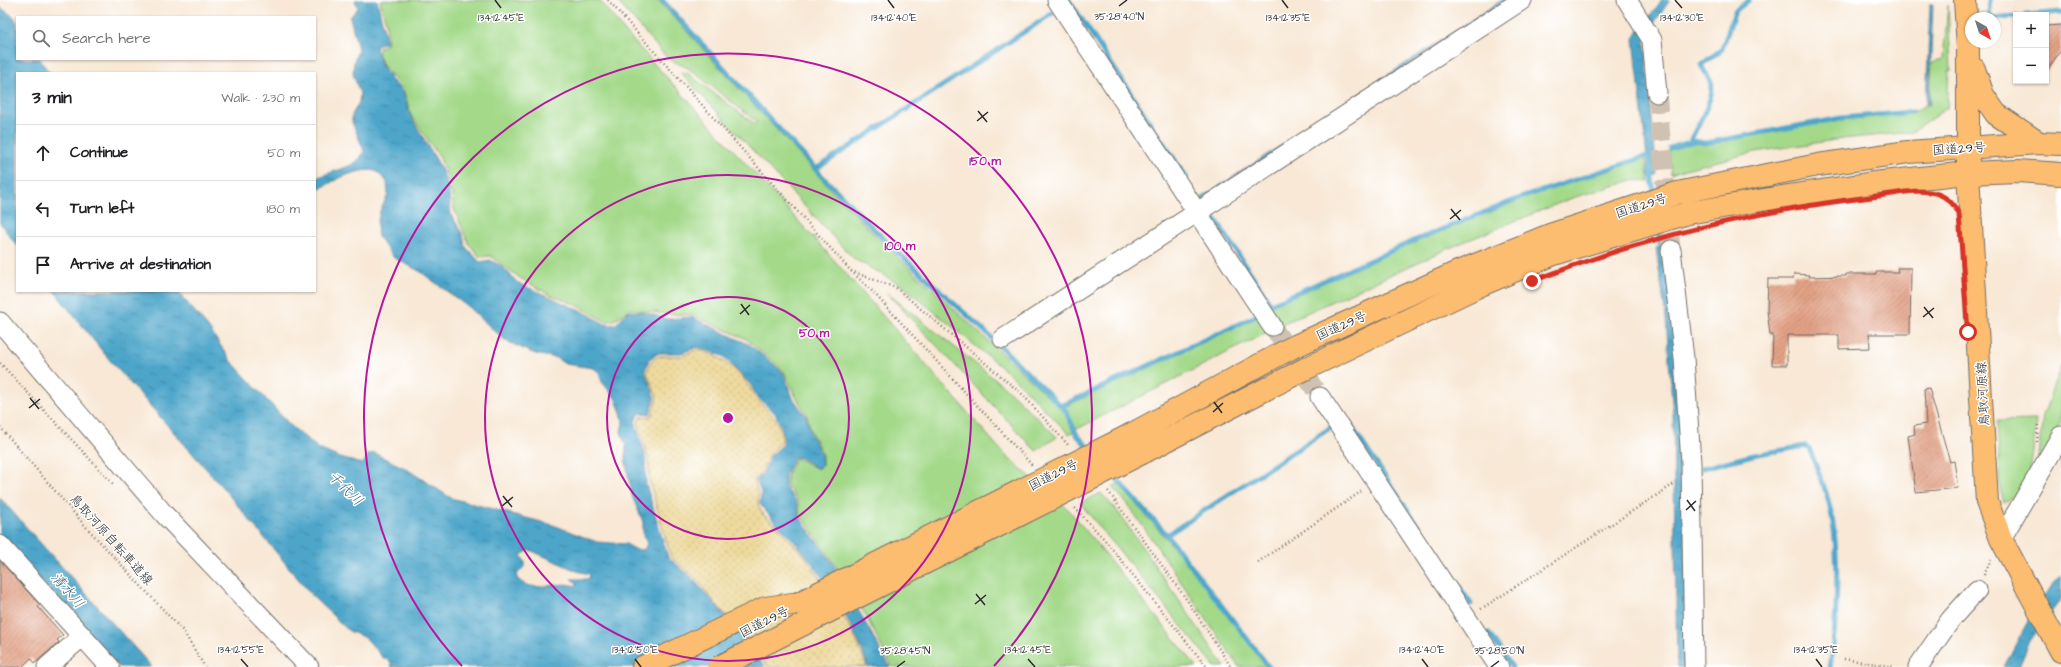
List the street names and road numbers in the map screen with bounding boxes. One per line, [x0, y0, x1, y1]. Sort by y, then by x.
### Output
street label: 国道29号 [1932, 138, 1987, 160]
street label: 国道29号 [1613, 189, 1670, 223]
street label: 国道29号 [1313, 307, 1370, 345]
street label: 鳥取河原線 [1972, 360, 1994, 427]
street label: 国道29号 [1025, 455, 1082, 495]
street label: 鳥取河原自転車道線 [65, 490, 158, 590]
street label: 国道29号 [736, 602, 793, 642]

